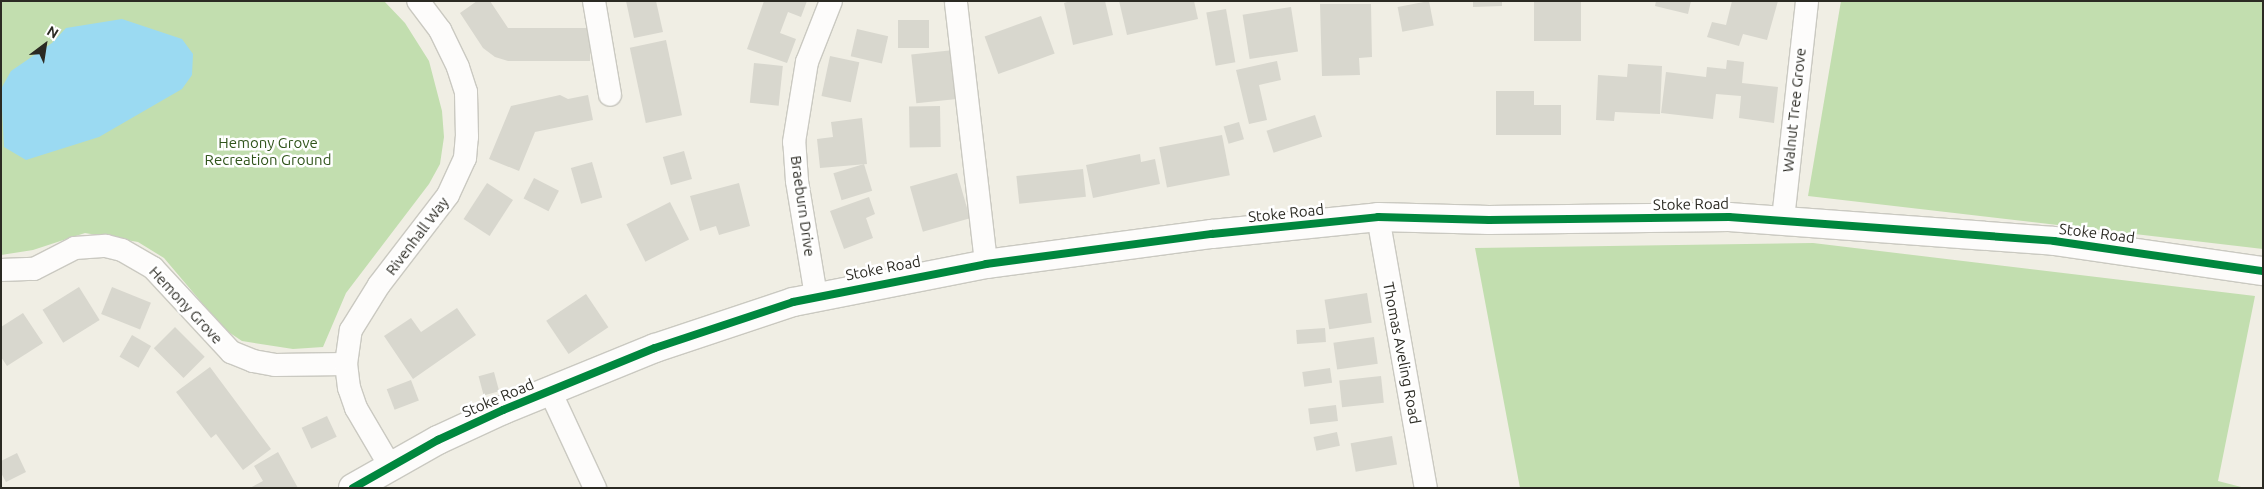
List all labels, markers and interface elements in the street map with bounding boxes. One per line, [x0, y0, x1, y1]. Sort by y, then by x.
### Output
north arrow [20, 20, 70, 70]
text: N [44, 23, 61, 42]
street label: Walnut Tree Grove [1779, 47, 1809, 173]
park label: Hemony Grove Recreation Ground [205, 133, 331, 168]
street label: Braeburn Drive [787, 154, 819, 258]
street label: Rivenhall Way [382, 193, 452, 279]
street label: Stoke Road [1653, 194, 1729, 214]
street label: Stoke Road [1247, 200, 1325, 226]
street label: Stoke Road [2058, 219, 2136, 247]
street label: Stoke Road [844, 252, 922, 284]
street label: Hemony Grove [145, 262, 227, 348]
street label: Thomas Aveling Road [1379, 281, 1425, 425]
street label: Stoke Road [459, 375, 537, 421]

